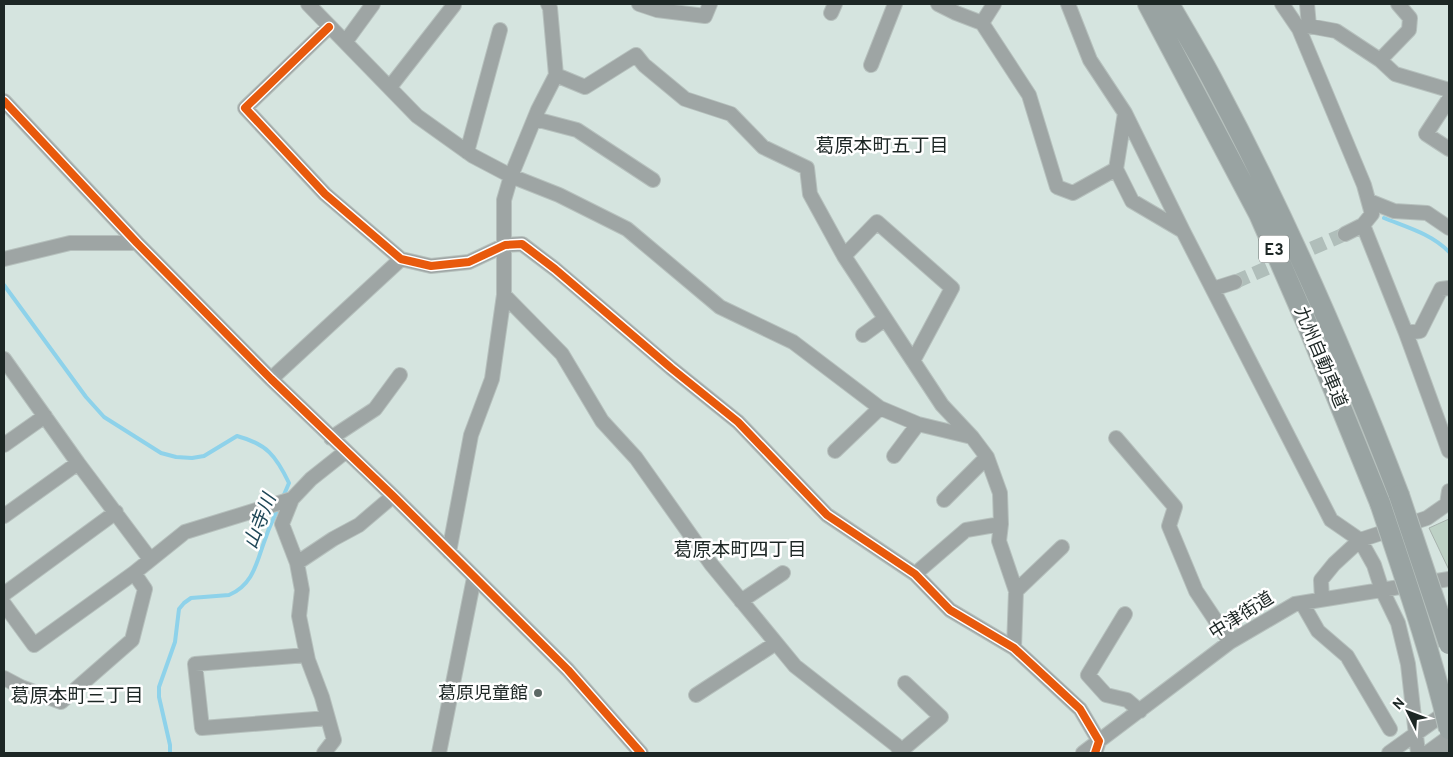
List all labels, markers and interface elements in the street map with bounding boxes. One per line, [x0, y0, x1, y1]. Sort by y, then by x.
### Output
district label: 葛原本町五丁目 [815, 135, 949, 159]
road number: E3 [1259, 235, 1289, 262]
street label: 九州自動車道 [1288, 303, 1351, 412]
water label: 山寺川 [239, 489, 283, 553]
district label: 葛原本町四丁目 [673, 539, 807, 563]
street label: 中津街道 [1205, 587, 1278, 645]
place label: 葛原児童館 [438, 683, 528, 706]
district label: 葛原本町三丁目 [10, 685, 144, 709]
marker: 葛原児童館 [532, 687, 544, 699]
north arrow [1383, 687, 1433, 737]
text: N [1390, 695, 1409, 714]

